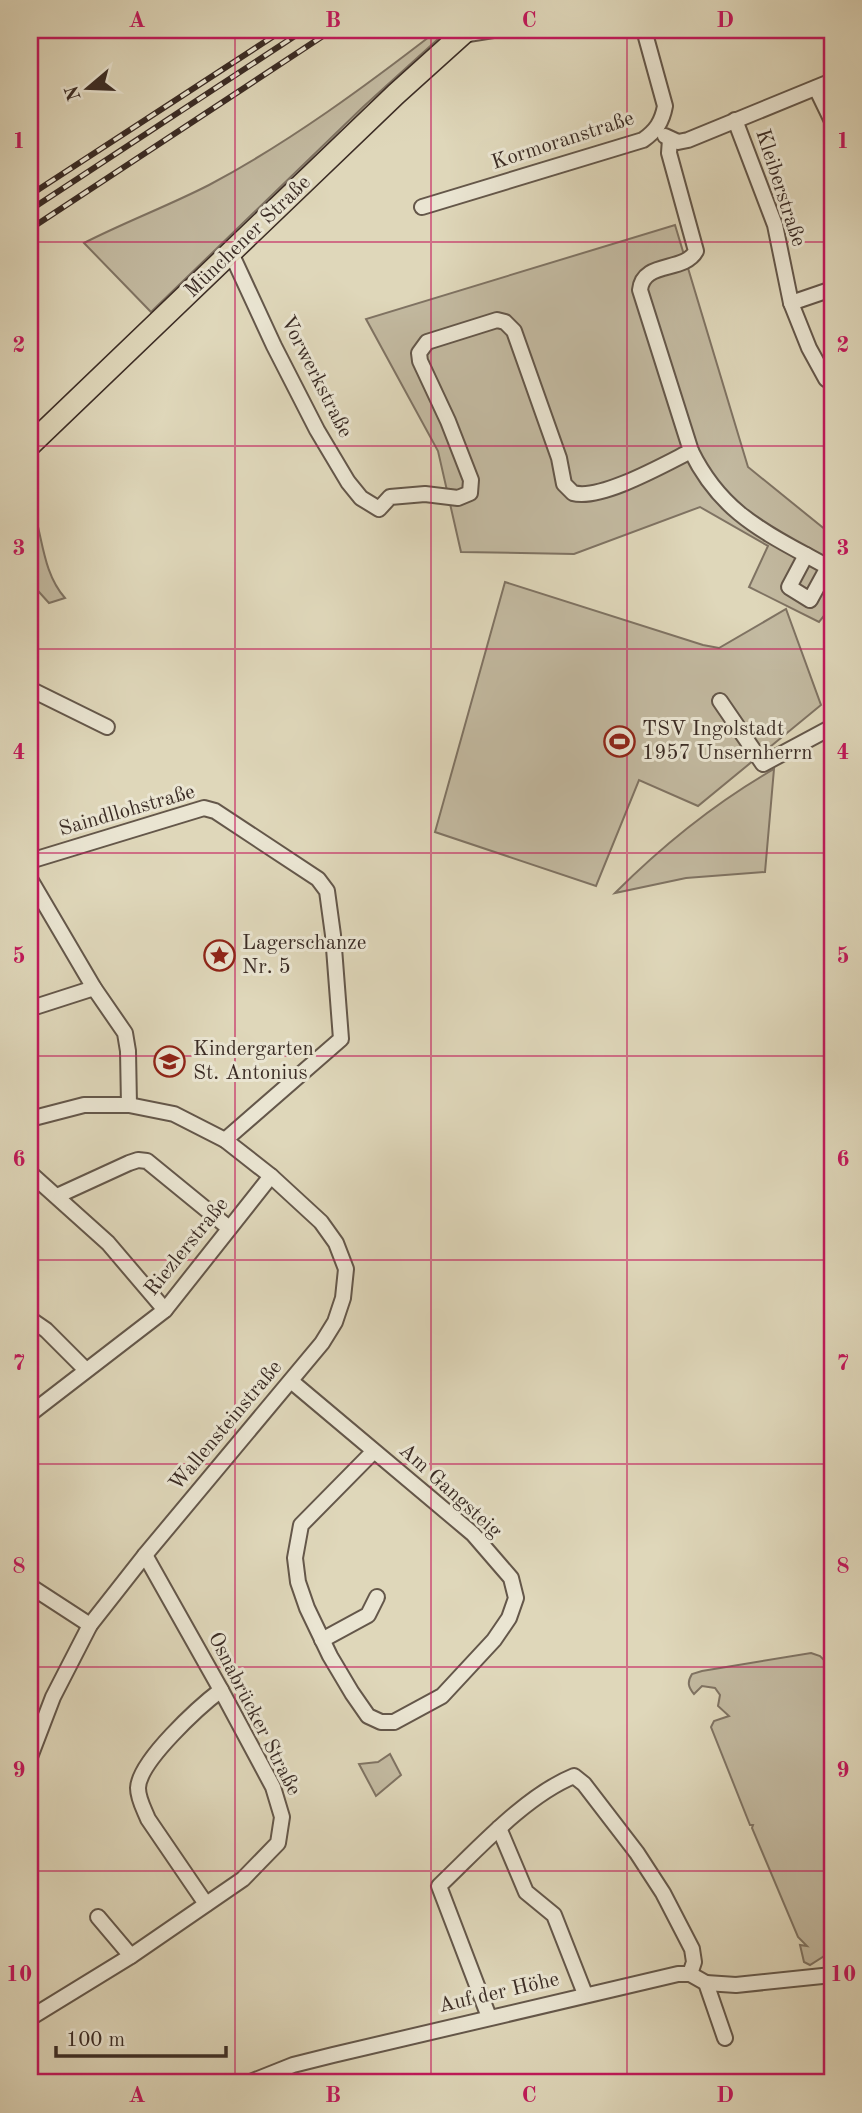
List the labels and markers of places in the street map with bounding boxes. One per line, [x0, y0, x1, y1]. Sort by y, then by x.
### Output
place label: TSV Ingolstadt 1957 Unsernherrn [642, 719, 813, 764]
sports icon: TSV Ingolstadt 1957 Unsernherrn [602, 724, 636, 758]
place label: Lagerschanze Nr. 5 [242, 933, 366, 978]
place icon: Lagerschanze Nr. 5 [202, 938, 236, 972]
place label: Kindergarten St. Antonius [193, 1039, 314, 1084]
school or university icon: Kindergarten St. Antonius [153, 1044, 187, 1078]

